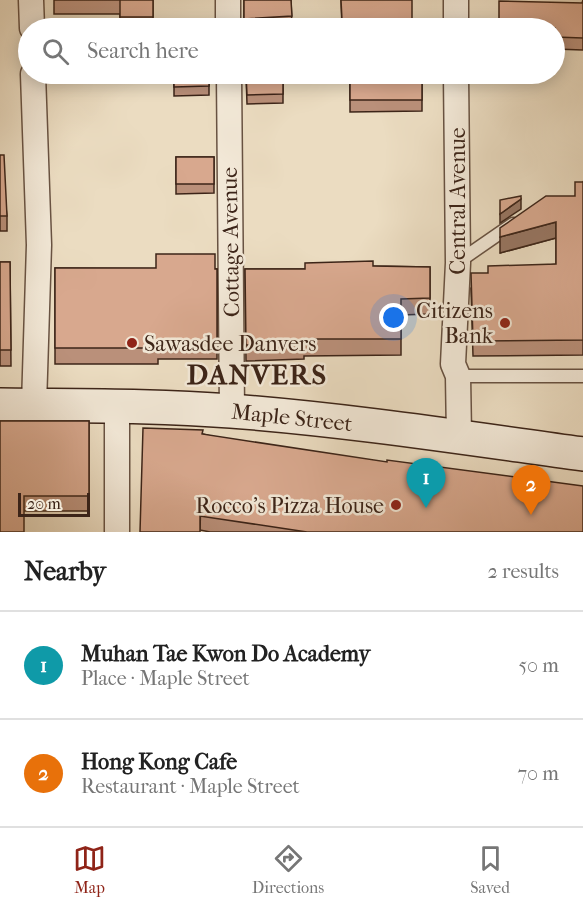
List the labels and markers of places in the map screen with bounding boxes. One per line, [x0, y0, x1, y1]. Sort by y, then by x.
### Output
place label: Citizens Bank [416, 298, 494, 349]
marker: Citizens Bank [498, 316, 512, 330]
place label: Sawasdee Danvers [144, 331, 316, 357]
marker: Sawasdee Danvers [125, 336, 139, 350]
pin: 1 [406, 458, 446, 508]
pin: 2 [512, 466, 550, 515]
place label: Rocco's Pizza House [196, 493, 384, 519]
marker: Rocco's Pizza House [389, 498, 403, 512]

